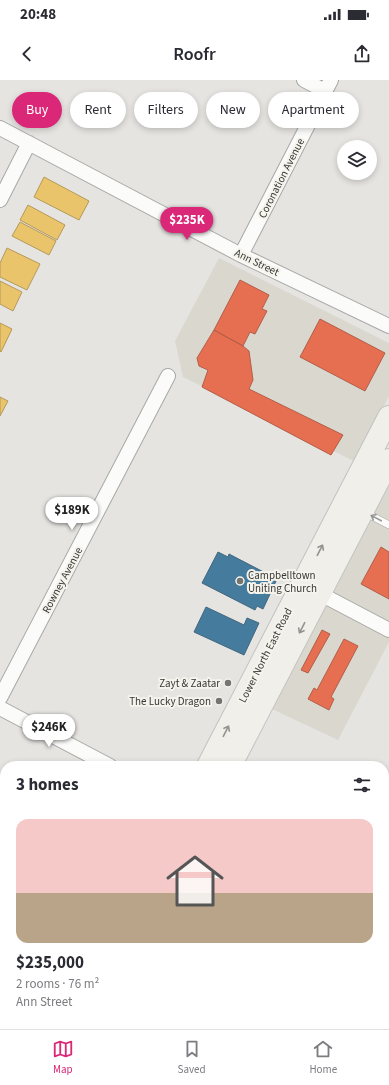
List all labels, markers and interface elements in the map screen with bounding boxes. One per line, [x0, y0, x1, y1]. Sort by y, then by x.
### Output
text: 20:48 [20, 4, 56, 25]
text: Roofr [173, 42, 216, 67]
icon: back [16, 43, 38, 65]
icon: share [351, 43, 373, 65]
chip: Buy [12, 92, 62, 128]
chip: Rent [70, 92, 126, 128]
chip: Filters [134, 92, 198, 128]
chip: New [206, 92, 260, 128]
chip: Apartment [268, 92, 359, 128]
street label: Coronation Avenue [255, 135, 308, 221]
map controls [337, 140, 377, 180]
button: layers [337, 140, 377, 180]
pin: $235K [159, 207, 215, 241]
text: $235K [169, 211, 205, 229]
street label: Ann Street [232, 245, 282, 280]
pin: $189K [44, 497, 100, 531]
text: $189K [54, 501, 90, 519]
one-way arrow [370, 514, 382, 521]
street label: Rowney Avenue [39, 544, 86, 616]
one-way arrow [317, 544, 324, 556]
place label: Campbelltown Uniting Church [248, 568, 317, 596]
marker: Campbelltown Uniting Church [235, 576, 245, 586]
street label: Lower North East Road [235, 605, 296, 705]
one-way arrow [297, 621, 305, 633]
place label: Zayt & Zaatar [159, 676, 220, 691]
marker: Zayt & Zaatar [223, 678, 233, 688]
place label: The Lucky Dragon [129, 694, 211, 709]
marker: The Lucky Dragon [214, 696, 224, 706]
pin: $246K [21, 714, 77, 748]
text: $246K [31, 718, 67, 736]
one-way arrow [223, 726, 230, 738]
text: 3 homes [16, 773, 78, 797]
icon: filters [351, 774, 373, 796]
icon: home [159, 845, 231, 917]
text: $235,000 [16, 951, 84, 975]
text: 2 rooms · 76 m² [16, 975, 99, 993]
text: Ann Street [16, 993, 72, 1011]
tab: Map [52, 1038, 74, 1077]
tab: Saved [178, 1038, 206, 1077]
tab: Home [309, 1038, 337, 1077]

